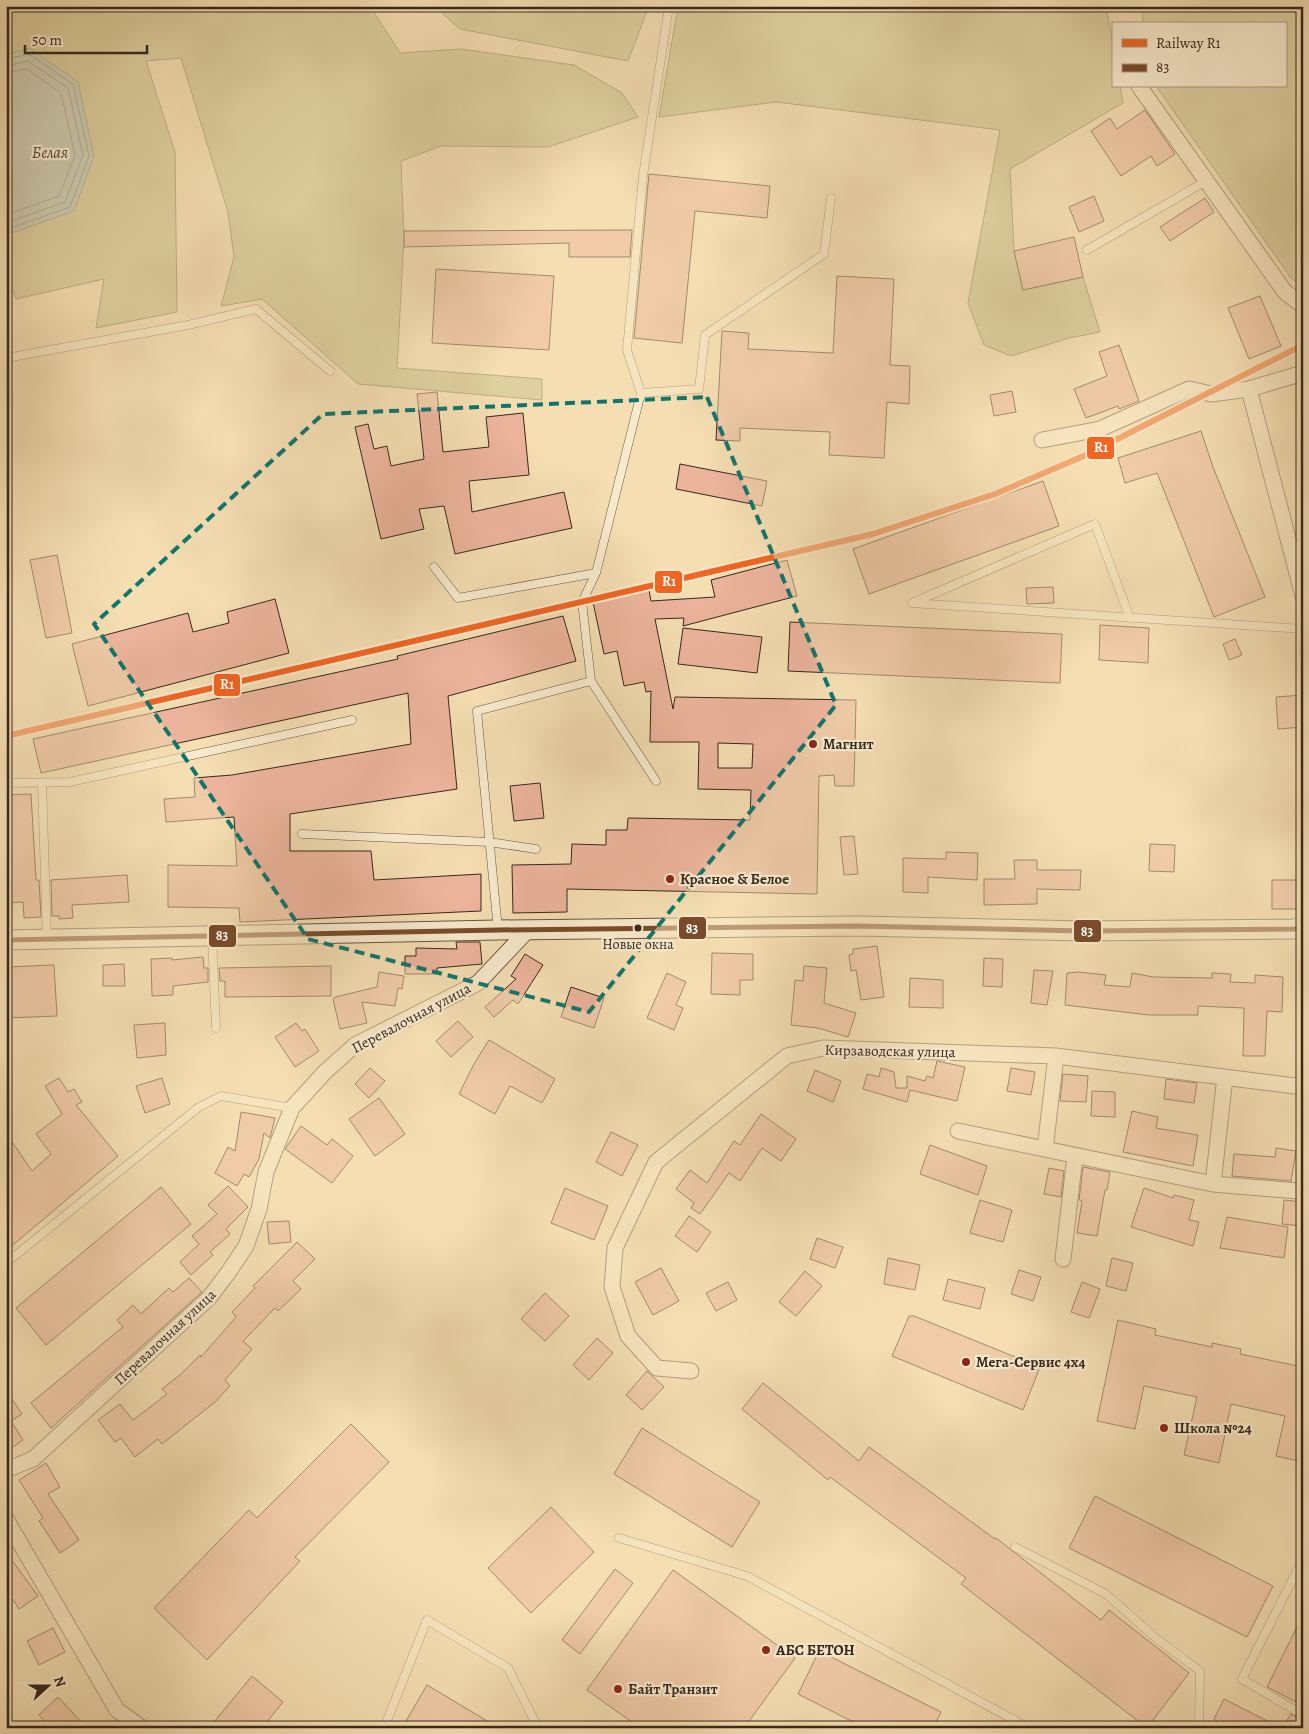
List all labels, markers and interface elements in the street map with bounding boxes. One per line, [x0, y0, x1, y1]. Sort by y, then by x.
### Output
scale bar [25, 22, 148, 54]
legend [1112, 22, 1286, 88]
text: 50 m [32, 30, 62, 50]
text: Railway R1 [1156, 33, 1221, 53]
text: 83 [1156, 57, 1170, 77]
water label: Белая [32, 142, 68, 164]
line badge: R1 [1086, 436, 1115, 460]
text: R1 [1094, 438, 1108, 457]
line badge: R1 [654, 570, 683, 594]
text: R1 [662, 572, 676, 591]
line badge: R1 [213, 673, 241, 697]
text: R1 [220, 675, 234, 694]
place label: Магнит [823, 734, 874, 754]
marker: Магнит [807, 738, 819, 750]
place label: Красное & Белое [680, 869, 789, 889]
marker: Красное & Белое [664, 873, 676, 885]
line badge: 83 [678, 916, 707, 940]
text: 83 [686, 919, 698, 938]
line badge: 83 [1073, 919, 1102, 943]
text: 83 [1081, 922, 1093, 941]
marker: Новые окна [633, 923, 643, 933]
line badge: 83 [208, 924, 237, 948]
text: 83 [216, 926, 228, 945]
place label: Новые окна [602, 935, 674, 954]
street label: Перевалочная улица [348, 978, 474, 1058]
street label: Кирзаводская улица [824, 1040, 956, 1062]
street label: Перевалочная улица [110, 1285, 220, 1389]
place label: Мега-Сервис 4х4 [976, 1352, 1086, 1372]
marker: Мега-Сервис 4х4 [960, 1356, 972, 1368]
place label: Школа №24 [1174, 1418, 1252, 1438]
marker: Школа №24 [1158, 1422, 1170, 1434]
place label: АБС БЕТОН [775, 1640, 855, 1660]
marker: АБС БЕТОН [760, 1644, 772, 1656]
north arrow [22, 1662, 72, 1712]
text: N [49, 1673, 70, 1690]
place label: Байт Транзит [628, 1679, 718, 1699]
marker: Байт Транзит [612, 1683, 624, 1695]

